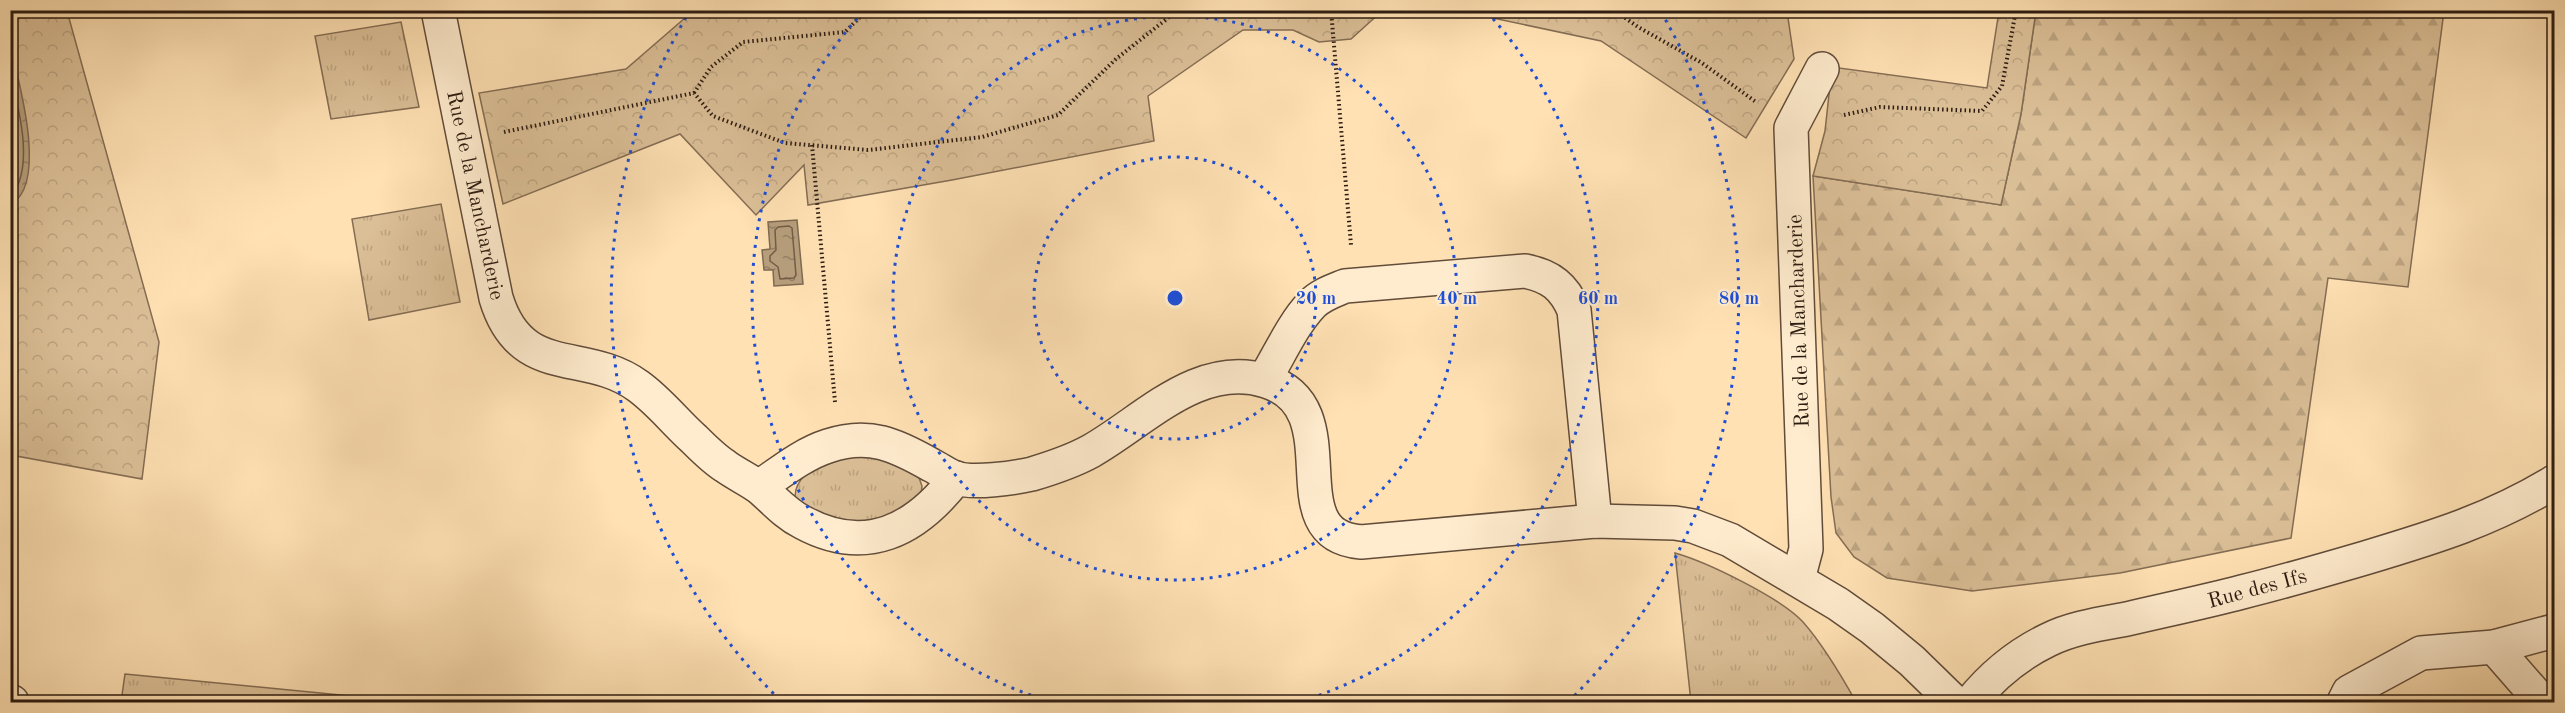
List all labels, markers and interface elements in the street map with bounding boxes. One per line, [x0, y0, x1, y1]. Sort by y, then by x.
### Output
street label: Rue de la Mancharderie [442, 89, 507, 302]
street label: Rue de la Mancharderie [1785, 214, 1814, 428]
centre of rings [1165, 288, 1185, 308]
text: 20 m [1296, 290, 1336, 308]
text: 40 m [1437, 290, 1477, 308]
text: 60 m [1578, 290, 1618, 308]
text: 80 m [1719, 290, 1759, 308]
street label: Rue des Ifs [2206, 566, 2309, 613]

